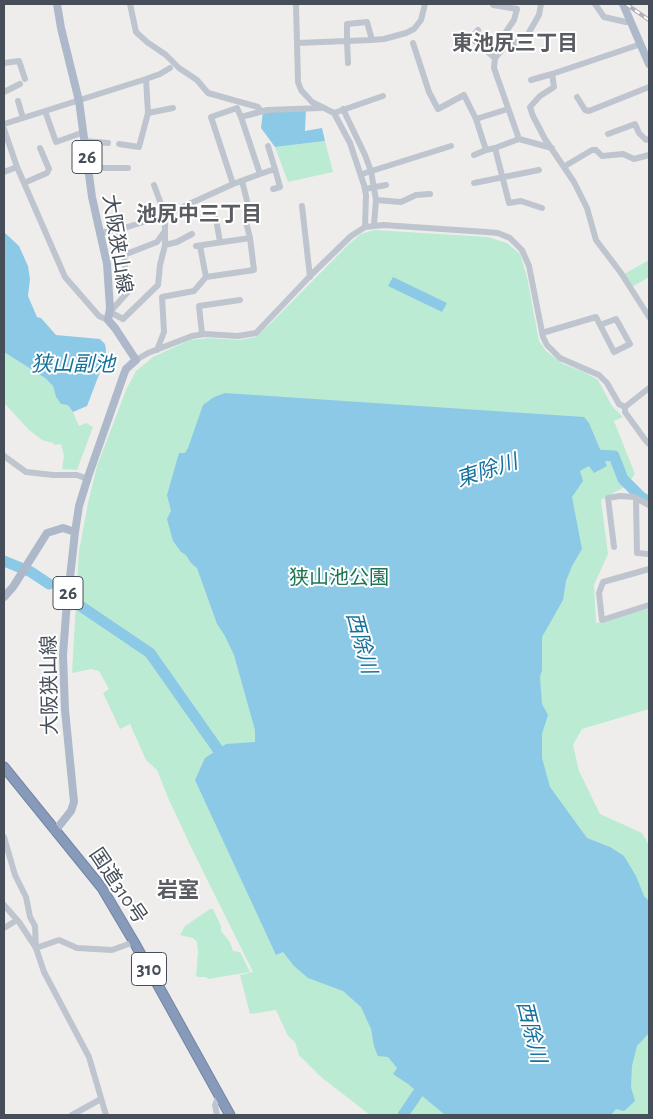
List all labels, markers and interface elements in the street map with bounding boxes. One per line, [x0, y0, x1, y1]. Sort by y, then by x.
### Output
district label: 東池尻三丁目 [452, 31, 578, 57]
road number: 26 [72, 140, 102, 173]
street label: 大阪狭山線 [97, 193, 137, 295]
district label: 池尻中三丁目 [136, 202, 262, 228]
water label: 狭山副池 [31, 352, 115, 378]
water label: 東除川 [453, 449, 521, 493]
park label: 狭山池公園 [289, 566, 389, 590]
road number: 26 [53, 576, 83, 610]
water label: 西除川 [341, 609, 381, 677]
street label: 大阪狭山線 [37, 635, 63, 735]
street label: 国道310号 [84, 844, 152, 928]
district label: 岩室 [157, 878, 199, 904]
road number: 310 [132, 952, 166, 986]
water label: 西除川 [511, 998, 551, 1066]

